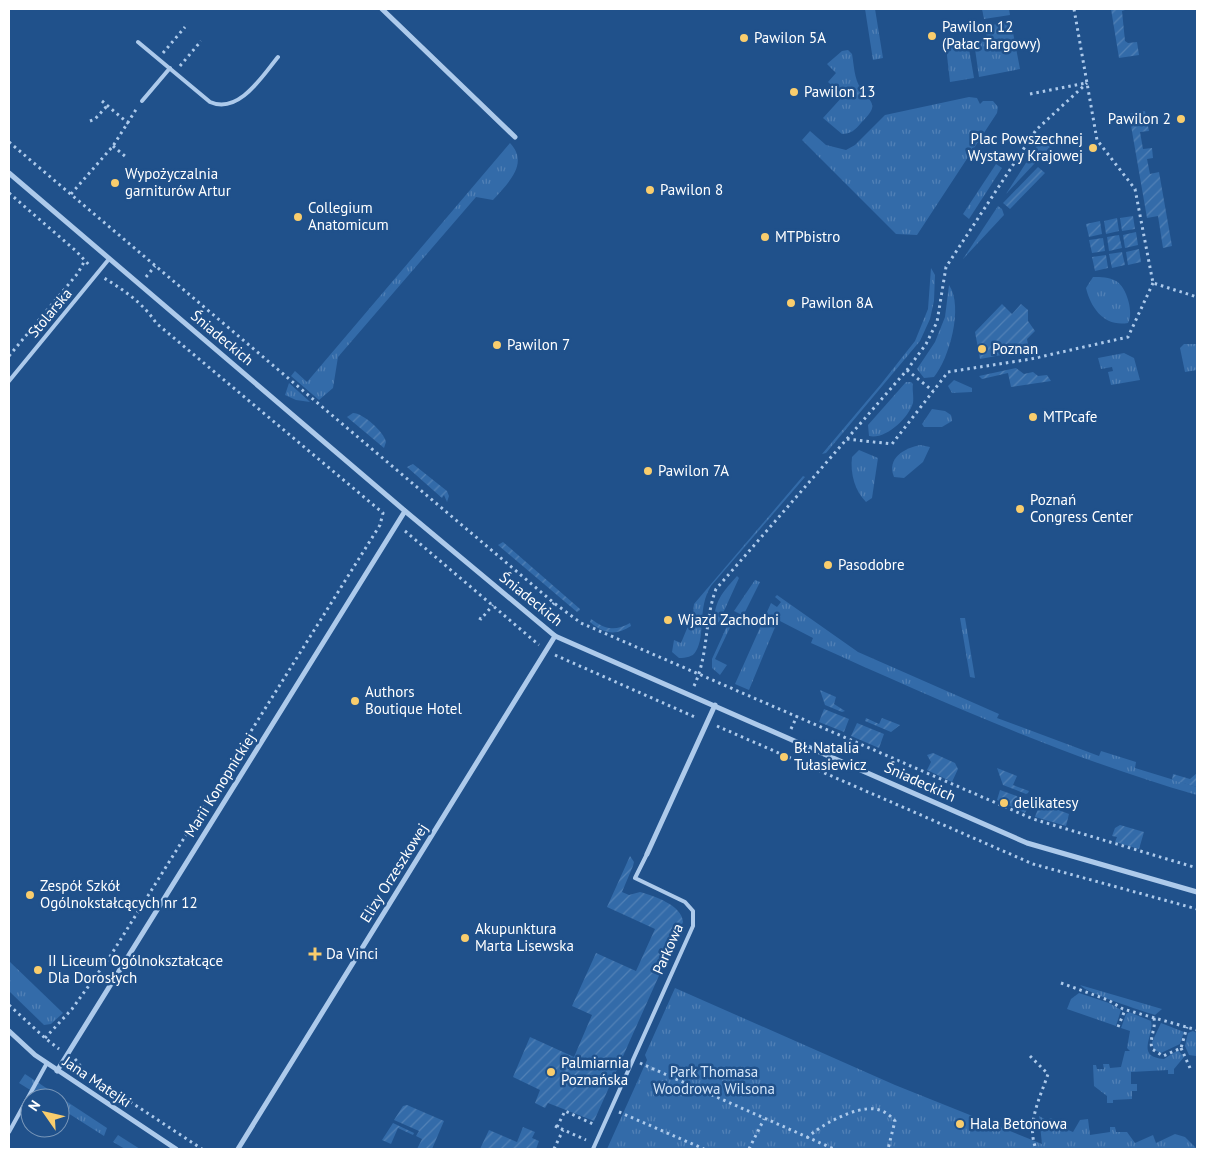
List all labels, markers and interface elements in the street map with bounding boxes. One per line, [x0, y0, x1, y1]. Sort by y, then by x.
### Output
place label: Pawilon 12 (Pałac Targowy) [942, 17, 1041, 53]
place label: Pawilon 5A [754, 28, 826, 47]
marker: Pawilon 12 (Pałac Targowy) [926, 30, 938, 42]
marker: Pawilon 5A [738, 32, 750, 44]
place label: Pawilon 13 [804, 82, 875, 101]
marker: Pawilon 13 [788, 86, 800, 98]
place label: Pawilon 2 [1108, 109, 1171, 128]
marker: Pawilon 2 [1175, 113, 1187, 125]
place label: Plac Powszechnej Wystawy Krajowej [968, 129, 1083, 165]
marker: Plac Powszechnej Wystawy Krajowej [1087, 142, 1099, 154]
place label: Wypożyczalnia garniturów Artur [125, 164, 231, 200]
marker: Wypożyczalnia garniturów Artur [109, 177, 121, 189]
place label: Pawilon 8 [660, 180, 723, 199]
marker: Pawilon 8 [644, 184, 656, 196]
place label: Collegium Anatomicum [308, 198, 389, 234]
marker: Collegium Anatomicum [292, 211, 304, 223]
place label: MTPbistro [775, 227, 840, 246]
marker: MTPbistro [759, 231, 771, 243]
street label: Stolarska [23, 284, 76, 341]
place label: Pawilon 8A [801, 293, 873, 312]
marker: Pawilon 8A [785, 297, 797, 309]
street label: Śniadeckich [187, 306, 258, 369]
place label: Pawilon 7 [507, 335, 570, 354]
marker: Pawilon 7 [491, 339, 503, 351]
place label: Poznan [992, 339, 1038, 358]
marker: Poznan [976, 343, 988, 355]
place label: MTPcafe [1043, 407, 1097, 426]
marker: MTPcafe [1027, 411, 1039, 423]
place label: Pawilon 7A [658, 461, 729, 480]
marker: Pawilon 7A [642, 465, 654, 477]
place label: Poznań Congress Center [1030, 490, 1133, 526]
marker: Poznań Congress Center [1014, 503, 1026, 515]
place label: Pasodobre [838, 555, 905, 574]
marker: Pasodobre [822, 559, 834, 571]
street label: Śniadeckich [496, 567, 567, 630]
place label: Wjazd Zachodni [678, 610, 779, 629]
marker: Wjazd Zachodni [662, 614, 674, 626]
place label: Authors Boutique Hotel [365, 682, 462, 718]
marker: Authors Boutique Hotel [349, 695, 361, 707]
street label: Marii Konopnickiej [180, 729, 259, 840]
place label: Bł. Natalia Tułasiewicz [794, 738, 867, 774]
marker: Bł. Natalia Tułasiewicz [778, 751, 790, 763]
street label: Śniadeckich [882, 757, 959, 806]
place label: delikatesy [1014, 793, 1079, 812]
marker: delikatesy [998, 797, 1010, 809]
street label: Elizy Orzeszkowej [356, 820, 432, 926]
place label: Zespół Szkół Ogólnokstałcących nr 12 [40, 876, 198, 912]
marker: Zespół Szkół Ogólnokstałcących nr 12 [24, 889, 36, 901]
place label: Akupunktura Marta Lisewska [475, 919, 574, 955]
street label: Parkowa [648, 920, 687, 977]
marker: Akupunktura Marta Lisewska [459, 932, 471, 944]
place label: Da Vinci [326, 944, 378, 963]
marker: Da Vinci [308, 947, 322, 961]
place label: II Liceum Ogólnokształcące Dla Dorosłych [48, 951, 223, 987]
marker: II Liceum Ogólnokształcące Dla Dorosłych [32, 964, 44, 976]
street label: Jana Matejki [59, 1051, 135, 1111]
place label: Palmiarnia Poznańska [561, 1053, 629, 1089]
park label: Park Thomasa Woodrowa Wilsona [653, 1062, 775, 1098]
marker: Palmiarnia Poznańska [545, 1066, 557, 1078]
north arrow [20, 1088, 70, 1138]
text: N [24, 1097, 44, 1115]
place label: Hala Betonowa [970, 1114, 1067, 1133]
marker: Hala Betonowa [954, 1118, 966, 1130]

